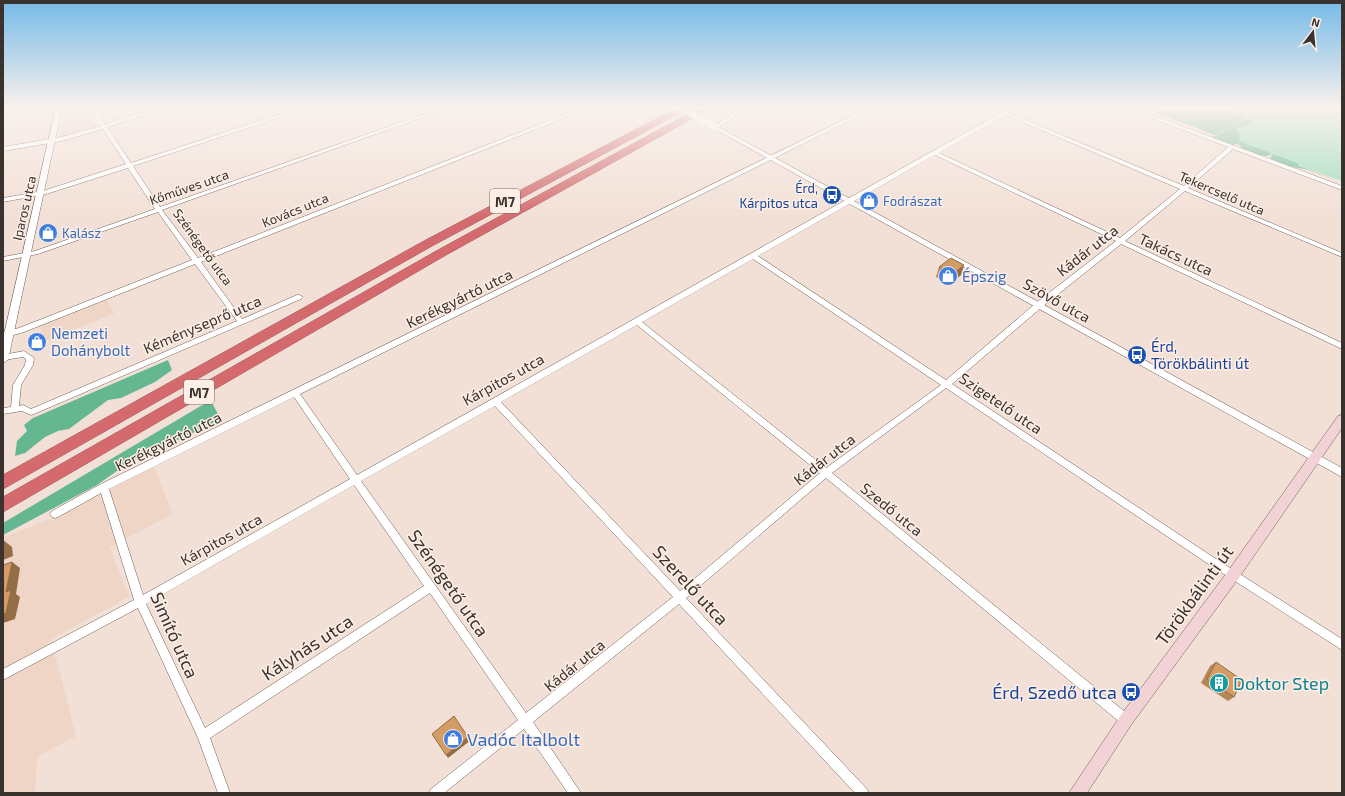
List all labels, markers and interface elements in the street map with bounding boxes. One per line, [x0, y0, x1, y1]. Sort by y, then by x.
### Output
north arrow [1293, 12, 1333, 52]
text: N [1310, 15, 1322, 29]
street label: Kőműves utca [147, 166, 231, 208]
street label: Tekercselő utca [1177, 168, 1267, 218]
street label: Iparos utca [9, 174, 39, 242]
place label: Érd, Kárpitos utca [740, 179, 818, 211]
bus stop icon: Érd, Kárpitos utca [821, 184, 843, 206]
street label: Kovács utca [259, 189, 331, 231]
road number: M7 [490, 189, 520, 213]
shop icon: Fodrászat [858, 190, 880, 212]
place label: Fodrászat [883, 193, 942, 209]
street label: Szénégető utca [170, 206, 236, 288]
street label: Kádár utca [1053, 220, 1121, 280]
shop icon: Kalász [37, 222, 59, 244]
place label: Kalász [62, 225, 101, 241]
street label: Takács utca [1136, 229, 1216, 279]
street label: Kerékgyártó utca [403, 264, 515, 332]
shop icon: Épszig [937, 265, 959, 287]
place label: Épszig [962, 267, 1007, 285]
street label: Szövő utca [1020, 274, 1094, 326]
street label: Kéményseprő utca [140, 291, 264, 357]
place label: Nemzeti Dohánybolt [51, 324, 131, 359]
shop icon: Nemzeti Dohánybolt [26, 331, 48, 353]
place label: Érd, Törökbálinti út [1151, 337, 1250, 372]
bus stop icon: Érd, Törökbálinti út [1126, 344, 1148, 366]
street label: Kárpitos utca [459, 349, 547, 409]
street label: Szigetelő utca [956, 369, 1046, 437]
road number: M7 [184, 380, 214, 404]
street label: Kerékgyártó utca [112, 407, 224, 475]
street label: Kádár utca [790, 429, 858, 489]
street label: Szedő utca [857, 479, 927, 539]
street label: Kárpitos utca [177, 509, 265, 569]
street label: Szénégető utca [404, 525, 494, 641]
street label: Szerelő utca [649, 541, 733, 629]
street label: Törökbálinti út [1150, 541, 1238, 649]
street label: Simító utca [146, 589, 204, 681]
street label: Kályhás utca [257, 609, 357, 685]
street label: Kádár utca [540, 635, 608, 695]
building icon: Doktor Step [1208, 672, 1230, 694]
place label: Doktor Step [1233, 672, 1329, 694]
place label: Érd, Szedő utca [992, 681, 1117, 703]
bus stop icon: Érd, Szedő utca [1120, 681, 1142, 703]
shop icon: Vadóc Italbolt [442, 728, 464, 750]
place label: Vadóc Italbolt [467, 728, 580, 750]

